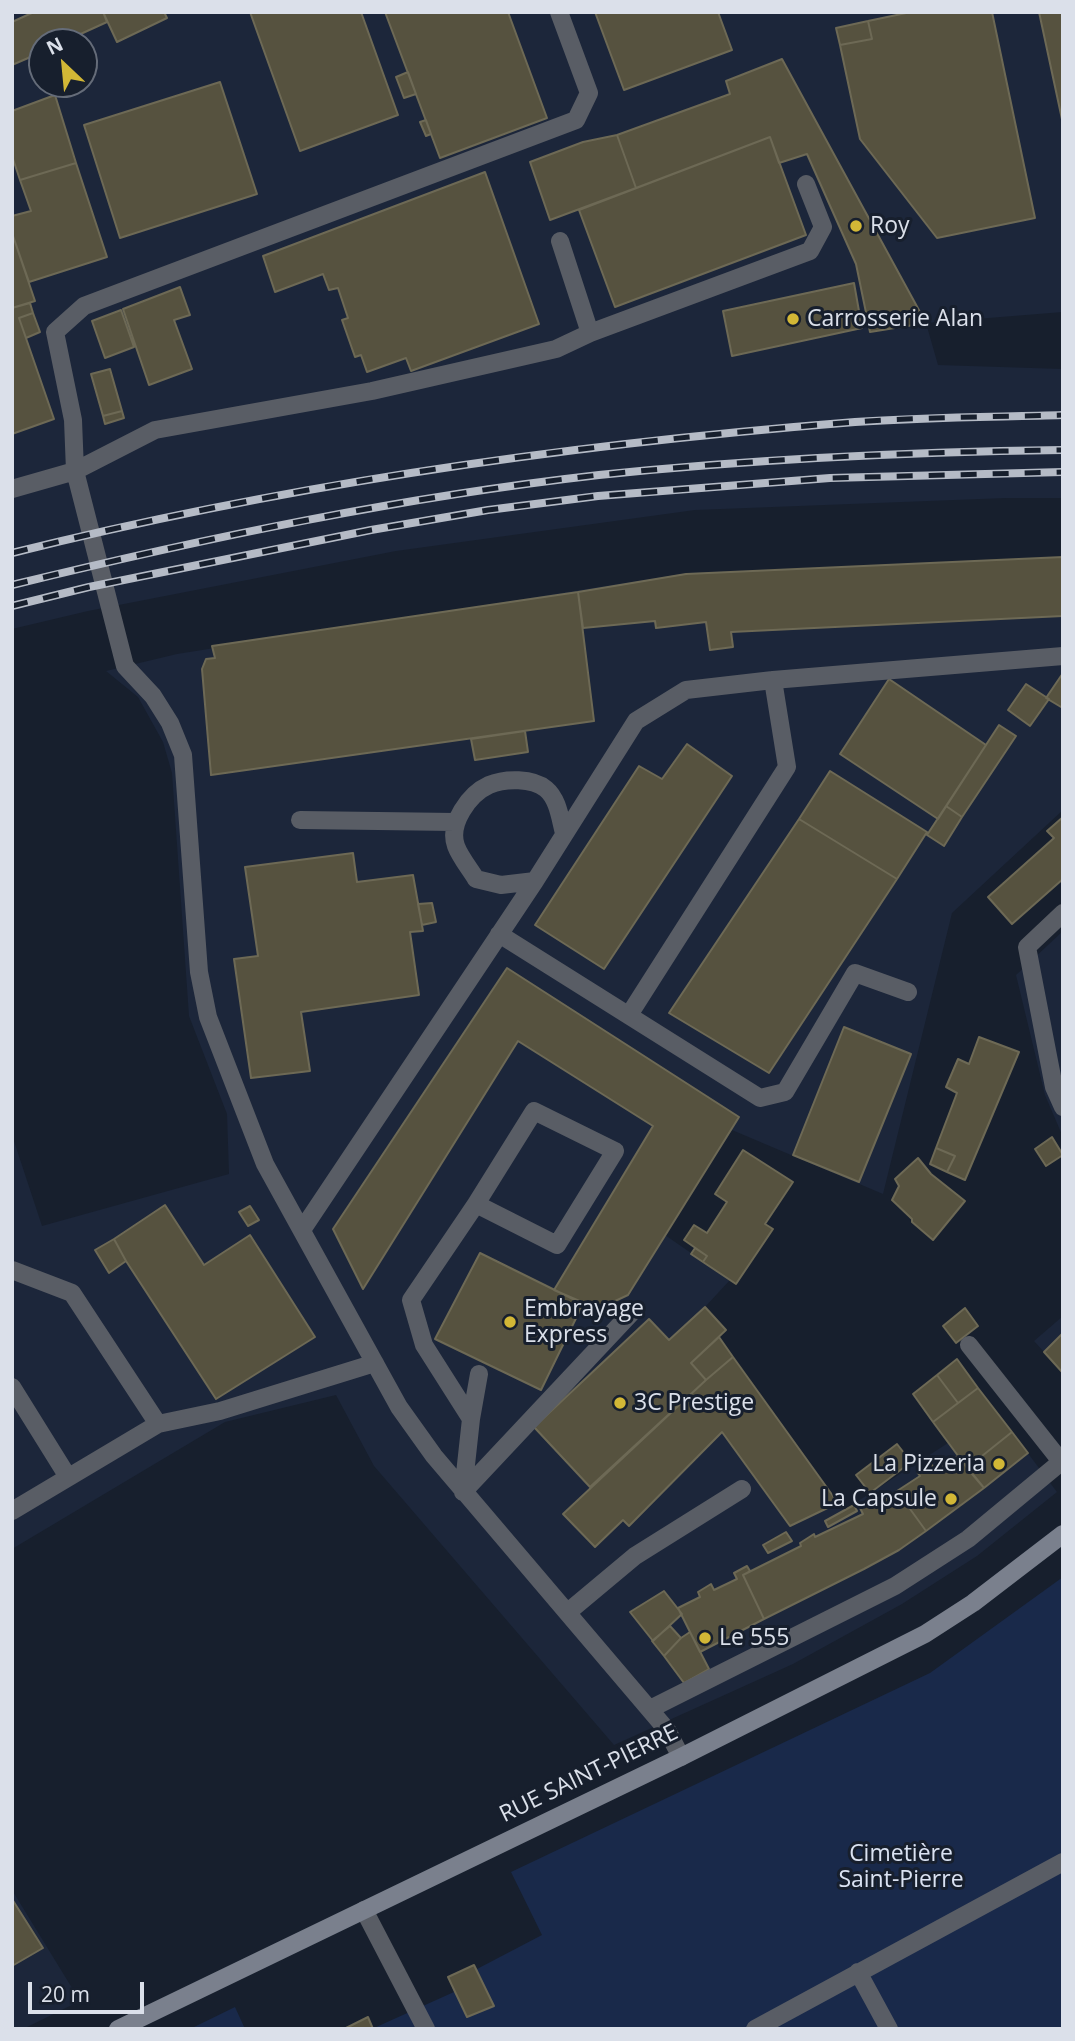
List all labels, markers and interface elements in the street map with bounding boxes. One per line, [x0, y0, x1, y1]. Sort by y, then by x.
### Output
north arrow [28, 28, 98, 98]
text: N [42, 31, 67, 61]
place label: Roy [870, 212, 910, 240]
marker: Roy [848, 218, 864, 234]
place label: Carrosserie Alan [807, 305, 983, 333]
marker: Carrosserie Alan [785, 311, 801, 327]
place label: Embrayage Express [524, 1295, 644, 1349]
marker: Embrayage Express [502, 1314, 518, 1330]
place label: 3C Prestige [634, 1389, 754, 1417]
marker: 3C Prestige [612, 1395, 628, 1411]
place label: La Pizzeria [872, 1450, 985, 1478]
marker: La Pizzeria [991, 1456, 1007, 1472]
place label: La Capsule [821, 1485, 937, 1513]
marker: La Capsule [943, 1491, 959, 1507]
place label: Le 555 [719, 1624, 789, 1652]
marker: Le 555 [697, 1630, 713, 1646]
street label: RUE SAINT-PIERRE [495, 1719, 683, 1829]
park label: Cimetière Saint-Pierre [838, 1840, 964, 1894]
scale bar [32, 1968, 147, 2012]
text: 20 m [41, 1980, 90, 2008]

